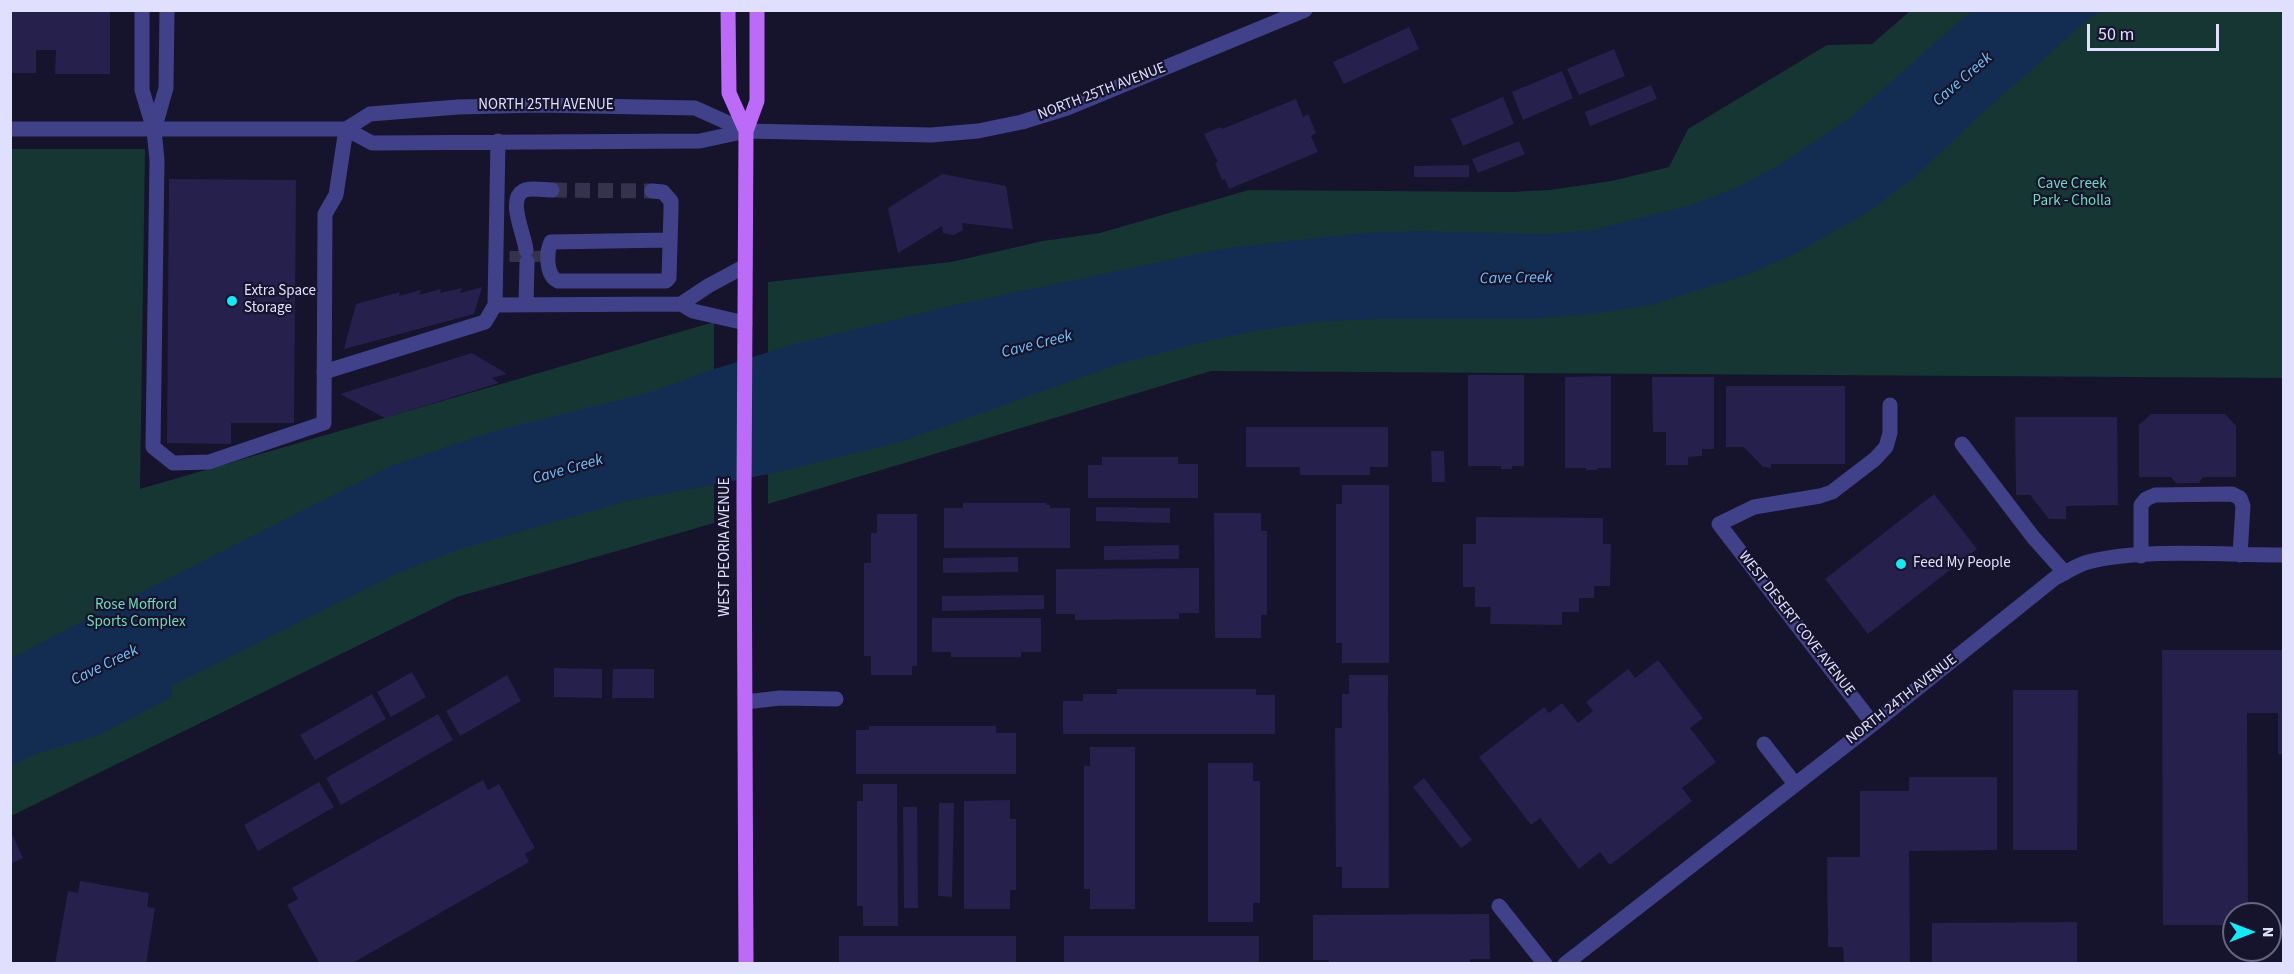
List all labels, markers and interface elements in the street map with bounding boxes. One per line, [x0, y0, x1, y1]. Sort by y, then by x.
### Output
scale bar [2090, 12, 2222, 50]
text: 50 m [2098, 22, 2134, 47]
water label: Cave Creek [1929, 49, 1997, 111]
street label: NORTH 25TH AVENUE [1036, 59, 1168, 125]
street label: NORTH 25TH AVENUE [478, 97, 614, 115]
park label: Cave Creek Park - Cholla [2033, 176, 2111, 211]
water label: Cave Creek [1480, 269, 1552, 289]
place label: Extra Space Storage [244, 283, 316, 318]
marker: Extra Space Storage [225, 294, 239, 308]
water label: Cave Creek [1000, 327, 1074, 363]
water label: Cave Creek [531, 451, 605, 489]
street label: WEST PEORIA AVENUE [717, 477, 735, 617]
street label: WEST DESERT COVE AVENUE [1734, 548, 1858, 700]
place label: Feed My People [1913, 555, 2011, 573]
marker: Feed My People [1894, 557, 1908, 571]
park label: Rose Mofford Sports Complex [86, 597, 186, 632]
water label: Cave Creek [68, 641, 142, 691]
street label: NORTH 24TH AVENUE [1843, 651, 1961, 749]
north arrow [2222, 902, 2282, 962]
text: N [2257, 927, 2279, 937]

